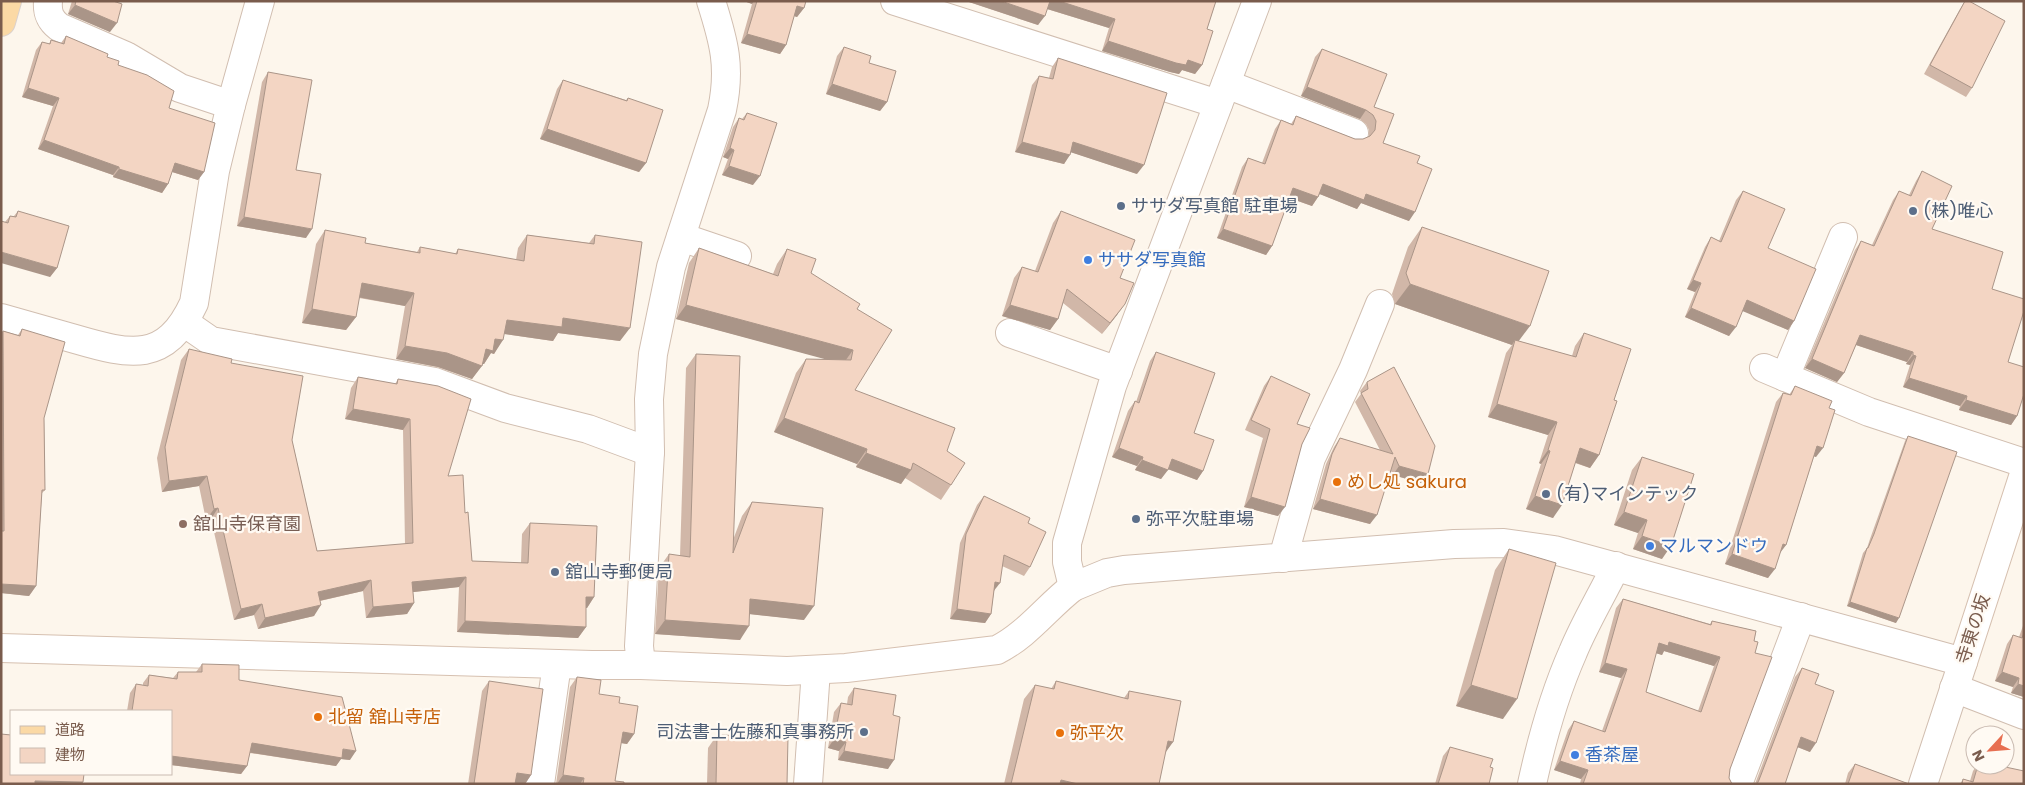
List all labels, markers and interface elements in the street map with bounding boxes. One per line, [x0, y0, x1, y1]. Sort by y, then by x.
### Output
place label: ササダ写真館 駐車場 [1131, 193, 1298, 218]
place label: (株)唯心 [1923, 198, 1993, 223]
marker: ササダ写真館 駐車場 [1115, 200, 1127, 212]
marker: (株)唯心 [1907, 205, 1919, 217]
place label: ササダ写真館 [1098, 247, 1206, 272]
marker: ササダ写真館 [1082, 254, 1094, 266]
place label: めし処 sakura [1347, 469, 1467, 494]
marker: めし処 sakura [1331, 476, 1343, 488]
place label: (有)マインテック [1556, 481, 1698, 506]
marker: (有)マインテック [1540, 488, 1552, 500]
place label: 弥平次駐車場 [1146, 506, 1254, 531]
place label: 舘山寺保育園 [193, 511, 301, 536]
marker: 弥平次駐車場 [1130, 513, 1142, 525]
marker: 舘山寺保育園 [177, 518, 189, 530]
place label: マルマンドウ [1660, 533, 1768, 558]
marker: マルマンドウ [1644, 540, 1656, 552]
place label: 舘山寺郵便局 [565, 559, 673, 584]
marker: 舘山寺郵便局 [549, 566, 561, 578]
street label: 寺東の坂 [1950, 591, 1996, 667]
place label: 北留 舘山寺店 [328, 704, 441, 729]
legend [10, 710, 172, 775]
marker: 北留 舘山寺店 [312, 711, 324, 723]
text: 道路 [55, 719, 85, 740]
place label: 司法書士佐藤和真事務所 [656, 719, 854, 744]
place label: 弥平次 [1070, 720, 1124, 745]
north arrow [1965, 725, 2015, 775]
marker: 司法書士佐藤和真事務所 [858, 726, 870, 738]
marker: 弥平次 [1054, 727, 1066, 739]
place label: 香茶屋 [1585, 742, 1639, 767]
text: 建物 [55, 744, 85, 765]
text: N [1967, 747, 1990, 765]
marker: 香茶屋 [1569, 749, 1581, 761]

